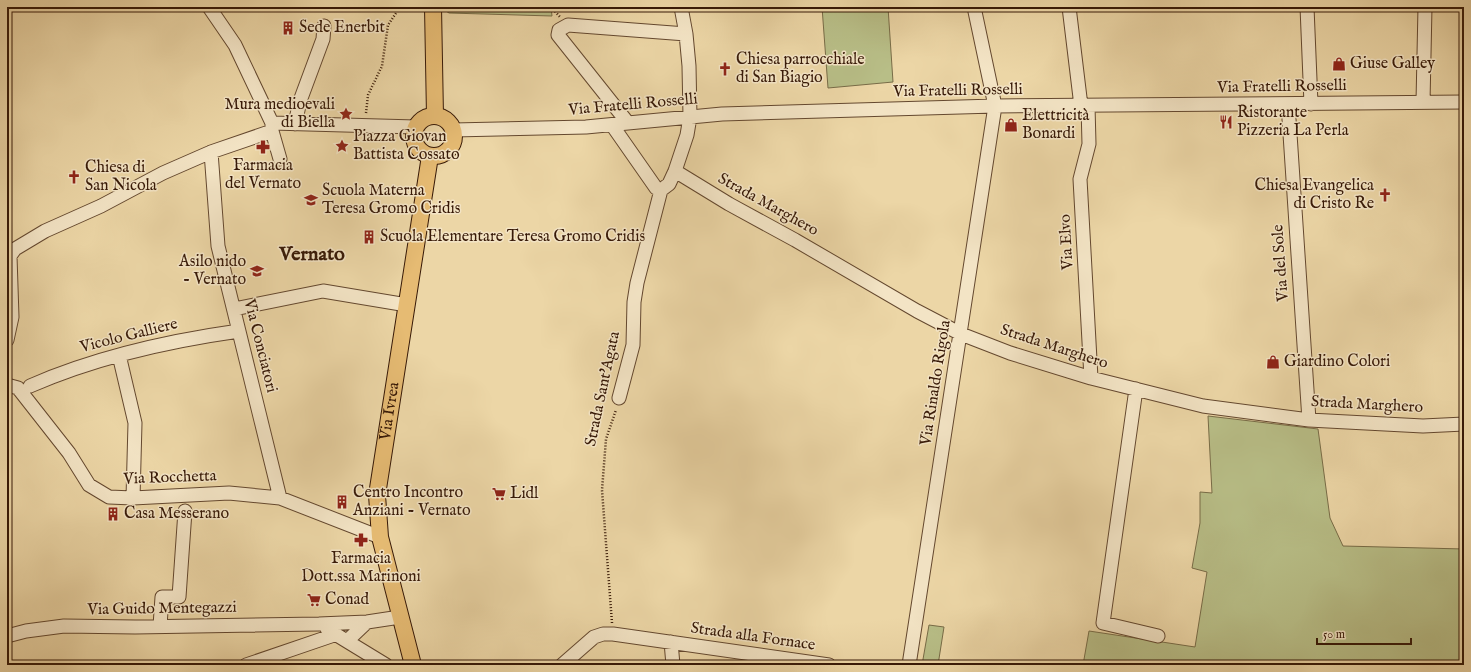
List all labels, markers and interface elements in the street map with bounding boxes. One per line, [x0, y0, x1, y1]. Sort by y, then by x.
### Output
place label: Sede Enerbit [299, 18, 385, 38]
building icon: Sede Enerbit [280, 20, 296, 36]
place label: Chiesa parrocchiale di San Biagio [736, 50, 865, 88]
place label: Giuse Galley [1350, 54, 1435, 74]
shop icon: Giuse Galley [1331, 56, 1347, 72]
church icon: Chiesa parrocchiale di San Biagio [717, 61, 733, 77]
street label: Via Fratelli Rosselli [1216, 76, 1347, 98]
street label: Via Fratelli Rosselli [892, 80, 1023, 102]
street label: Via Fratelli Rosselli [567, 89, 698, 121]
place label: Mura medioevali di Biella [225, 95, 335, 133]
place label: Ristorante Pizzeria La Perla [1237, 103, 1349, 141]
place icon: Mura medioevali di Biella [338, 106, 354, 122]
place label: Elettricità Bonardi [1022, 106, 1089, 144]
restaurant icon: Ristorante Pizzeria La Perla [1218, 114, 1234, 130]
shop icon: Elettricità Bonardi [1003, 117, 1019, 133]
place label: Piazza Giovan Battista Cossato [353, 127, 460, 165]
place icon: Piazza Giovan Battista Cossato [334, 138, 350, 154]
pharmacy icon: Farmacia del Vernato [255, 139, 271, 155]
place label: Farmacia del Vernato [225, 156, 301, 194]
place label: Chiesa di San Nicola [85, 158, 157, 196]
church icon: Chiesa di San Nicola [66, 169, 82, 185]
street label: Strada Marghero [714, 169, 822, 241]
place label: Chiesa Evangelica di Cristo Re [1255, 176, 1374, 214]
place label: Scuola Materna Teresa Gromo Cridis [322, 181, 461, 219]
church icon: Chiesa Evangelica di Cristo Re [1377, 187, 1393, 203]
school or university icon: Scuola Materna Teresa Gromo Cridis [303, 192, 319, 208]
street label: Via Elvo [1056, 213, 1079, 271]
street label: Via del Sole [1268, 224, 1294, 303]
place label: Scuola Elementare Teresa Gromo Cridis [380, 227, 645, 247]
building icon: Scuola Elementare Teresa Gromo Cridis [361, 229, 377, 245]
district label: Vernato [278, 242, 345, 267]
place label: Asilo nido - Vernato [178, 252, 246, 290]
school or university icon: Asilo nido - Vernato [249, 263, 265, 279]
street label: Via Conciatori [238, 296, 281, 395]
street label: Vicolo Galliere [77, 314, 180, 358]
street label: Via Rinaldo Rigola [916, 319, 956, 448]
street label: Strada Marghero [998, 320, 1111, 374]
street label: Strada Sant'Agata [581, 330, 625, 448]
place label: Giardino Colori [1284, 352, 1390, 372]
shop icon: Giardino Colori [1265, 354, 1281, 370]
street label: Via Ivrea [375, 381, 405, 443]
street label: Strada Marghero [1310, 392, 1424, 418]
street label: Via Rocchetta [122, 466, 217, 490]
place label: Centro Incontro Anziani - Vernato [352, 483, 471, 521]
place label: Lidl [510, 484, 539, 504]
supermarket icon: Lidl [491, 486, 507, 502]
building icon: Centro Incontro Anziani - Vernato [334, 494, 350, 510]
place label: Casa Messerano [124, 504, 230, 524]
building icon: Casa Messerano [105, 506, 121, 522]
pharmacy icon: Farmacia Dott.ssa Marinoni [353, 532, 369, 548]
place label: Farmacia Dott.ssa Marinoni [301, 549, 421, 587]
place label: Conad [325, 590, 369, 610]
supermarket icon: Conad [306, 592, 322, 608]
street label: Via Guido Mentegazzi [86, 598, 237, 620]
street label: Strada alla Fornace [689, 618, 817, 656]
scale bar [1317, 620, 1411, 646]
text: 50 m [1323, 627, 1345, 642]

